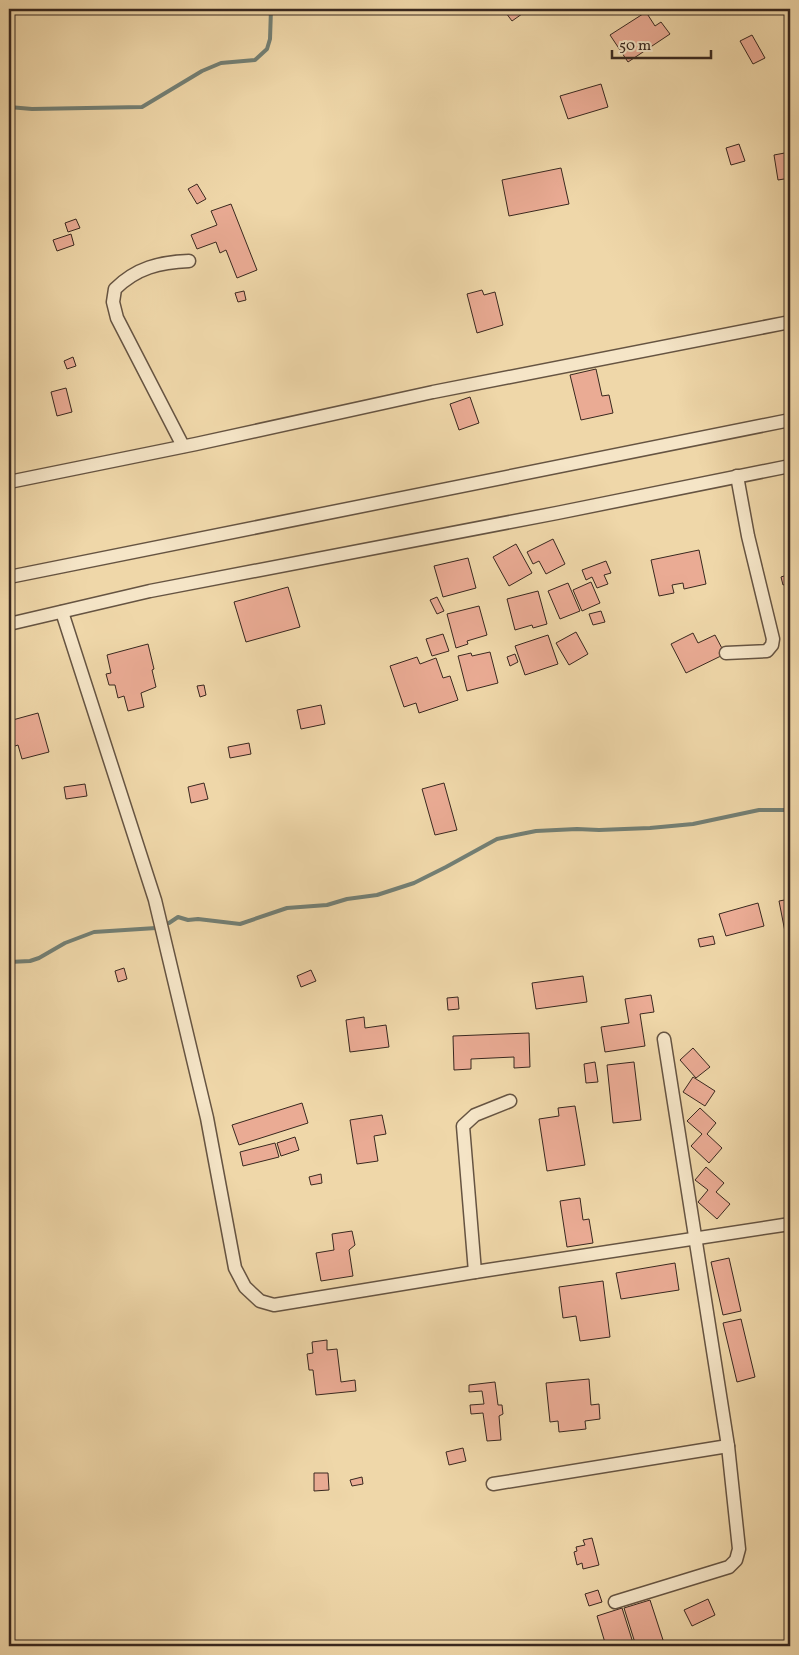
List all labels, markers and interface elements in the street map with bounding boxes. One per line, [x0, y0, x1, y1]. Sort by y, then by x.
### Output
scale bar [612, 28, 710, 60]
text: 50 m [619, 36, 651, 57]

